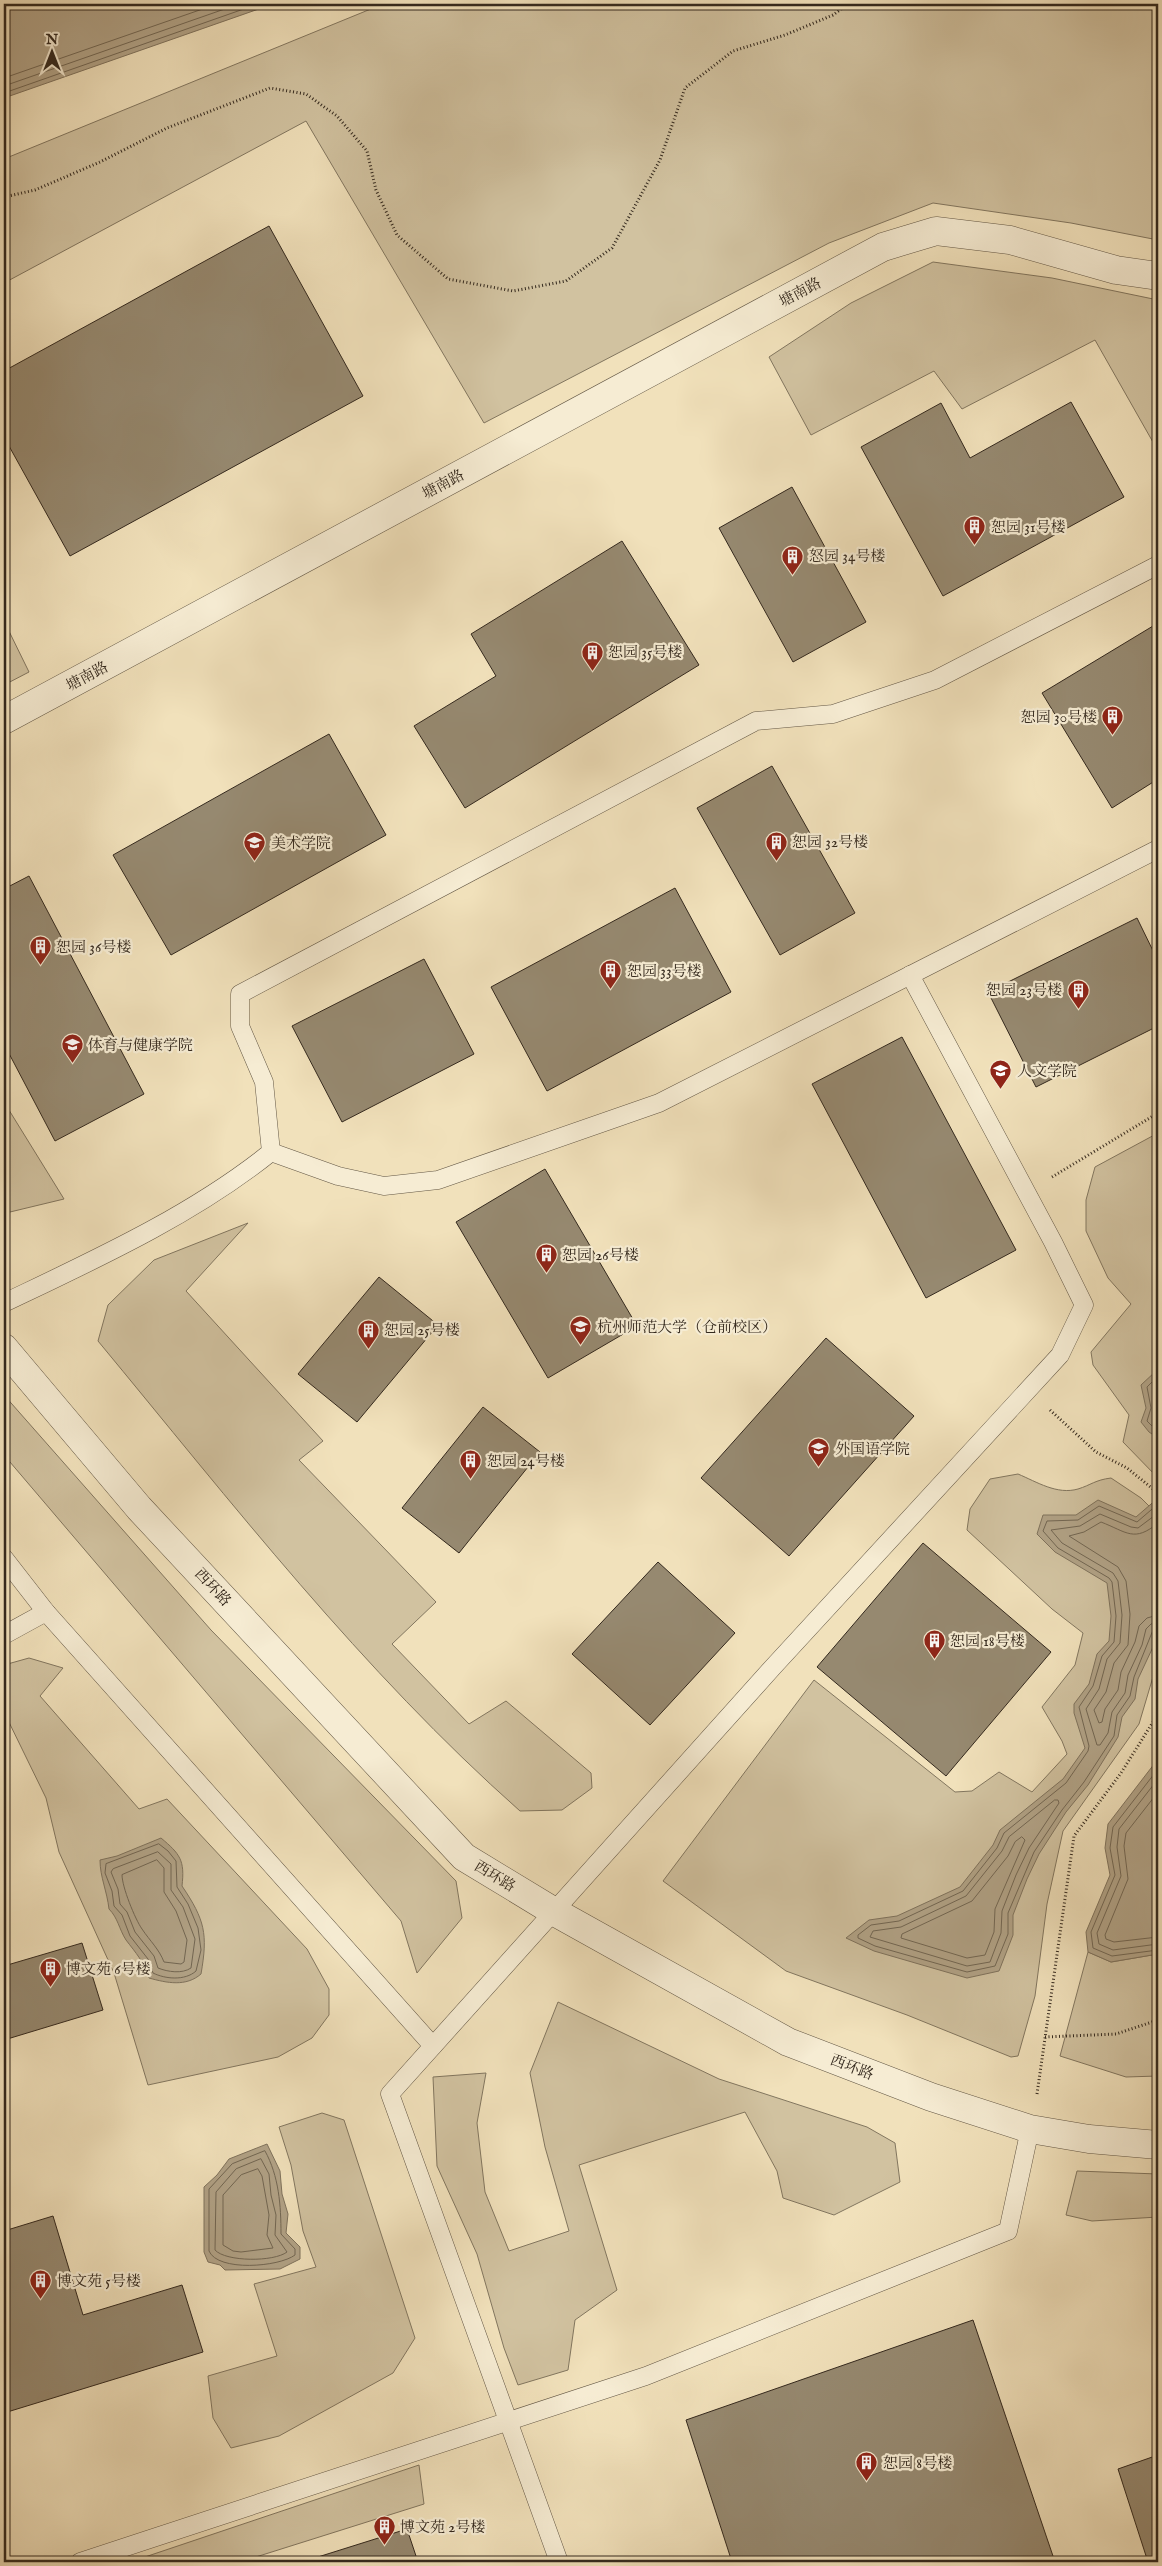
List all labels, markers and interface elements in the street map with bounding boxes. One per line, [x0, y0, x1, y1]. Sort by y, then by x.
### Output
north arrow [28, 28, 78, 78]
text: N [45, 31, 58, 49]
street label: 塘南路 [776, 273, 825, 311]
street label: 塘南路 [419, 465, 468, 503]
building icon: 恕园 31号楼 [963, 515, 987, 546]
place label: 恕园 31号楼 [991, 518, 1065, 537]
building icon: 怒园 34号楼 [781, 544, 805, 575]
place label: 怒园 34号楼 [809, 547, 885, 566]
building icon: 恕园 35号楼 [580, 640, 604, 671]
place label: 恕园 35号楼 [608, 643, 682, 662]
street label: 塘南路 [63, 657, 112, 695]
building icon: 恕园 30号楼 [1101, 705, 1125, 736]
place label: 恕园 30号楼 [1021, 708, 1097, 727]
building icon: 恕园 32号楼 [764, 830, 788, 861]
school or university icon: 美术学院 [243, 831, 267, 862]
place label: 恕园 32号楼 [792, 833, 868, 852]
place label: 美术学院 [271, 834, 331, 853]
building icon: 恕园 36号楼 [28, 935, 52, 966]
place label: 恕园 36号楼 [56, 938, 131, 957]
building icon: 恕园 33号楼 [599, 959, 623, 990]
place label: 恕园 33号楼 [627, 962, 701, 981]
building icon: 恕园 23号楼 [1066, 978, 1090, 1009]
place label: 恕园 23号楼 [986, 981, 1062, 1000]
school or university icon: 体育与健康学院 [60, 1033, 84, 1064]
place label: 体育与健康学院 [88, 1036, 193, 1055]
school or university icon: 人文学院 [989, 1059, 1013, 1090]
place label: 人文学院 [1017, 1062, 1077, 1081]
building icon: 恕园 26号楼 [534, 1243, 558, 1274]
place label: 恕园 26号楼 [562, 1246, 639, 1265]
school or university icon: 杭州师范大学（仓前校区） [569, 1315, 593, 1346]
building icon: 恕园 25号楼 [356, 1318, 380, 1349]
place label: 杭州师范大学（仓前校区） [597, 1318, 777, 1337]
place label: 恕园 25号楼 [384, 1321, 460, 1340]
school or university icon: 外国语学院 [807, 1437, 831, 1468]
place label: 外国语学院 [835, 1440, 910, 1459]
building icon: 恕园 24号楼 [459, 1449, 483, 1480]
place label: 恕园 24号楼 [487, 1452, 565, 1471]
street label: 西环路 [190, 1564, 235, 1610]
building icon: 恕园 18号楼 [922, 1629, 946, 1660]
place label: 恕园 18号楼 [950, 1632, 1025, 1651]
street label: 西环路 [471, 1857, 519, 1896]
building icon: 博文苑 6号楼 [38, 1957, 62, 1988]
place label: 博文苑 6号楼 [66, 1960, 151, 1979]
street label: 西环路 [827, 2051, 876, 2084]
building icon: 博文苑 5号楼 [29, 2269, 53, 2300]
place label: 博文苑 5号楼 [57, 2272, 141, 2291]
building icon: 恕园 8号楼 [855, 2451, 879, 2482]
place label: 恕园 8号楼 [883, 2454, 952, 2473]
building icon: 博文苑 2号楼 [372, 2515, 396, 2546]
place label: 博文苑 2号楼 [400, 2518, 485, 2537]

